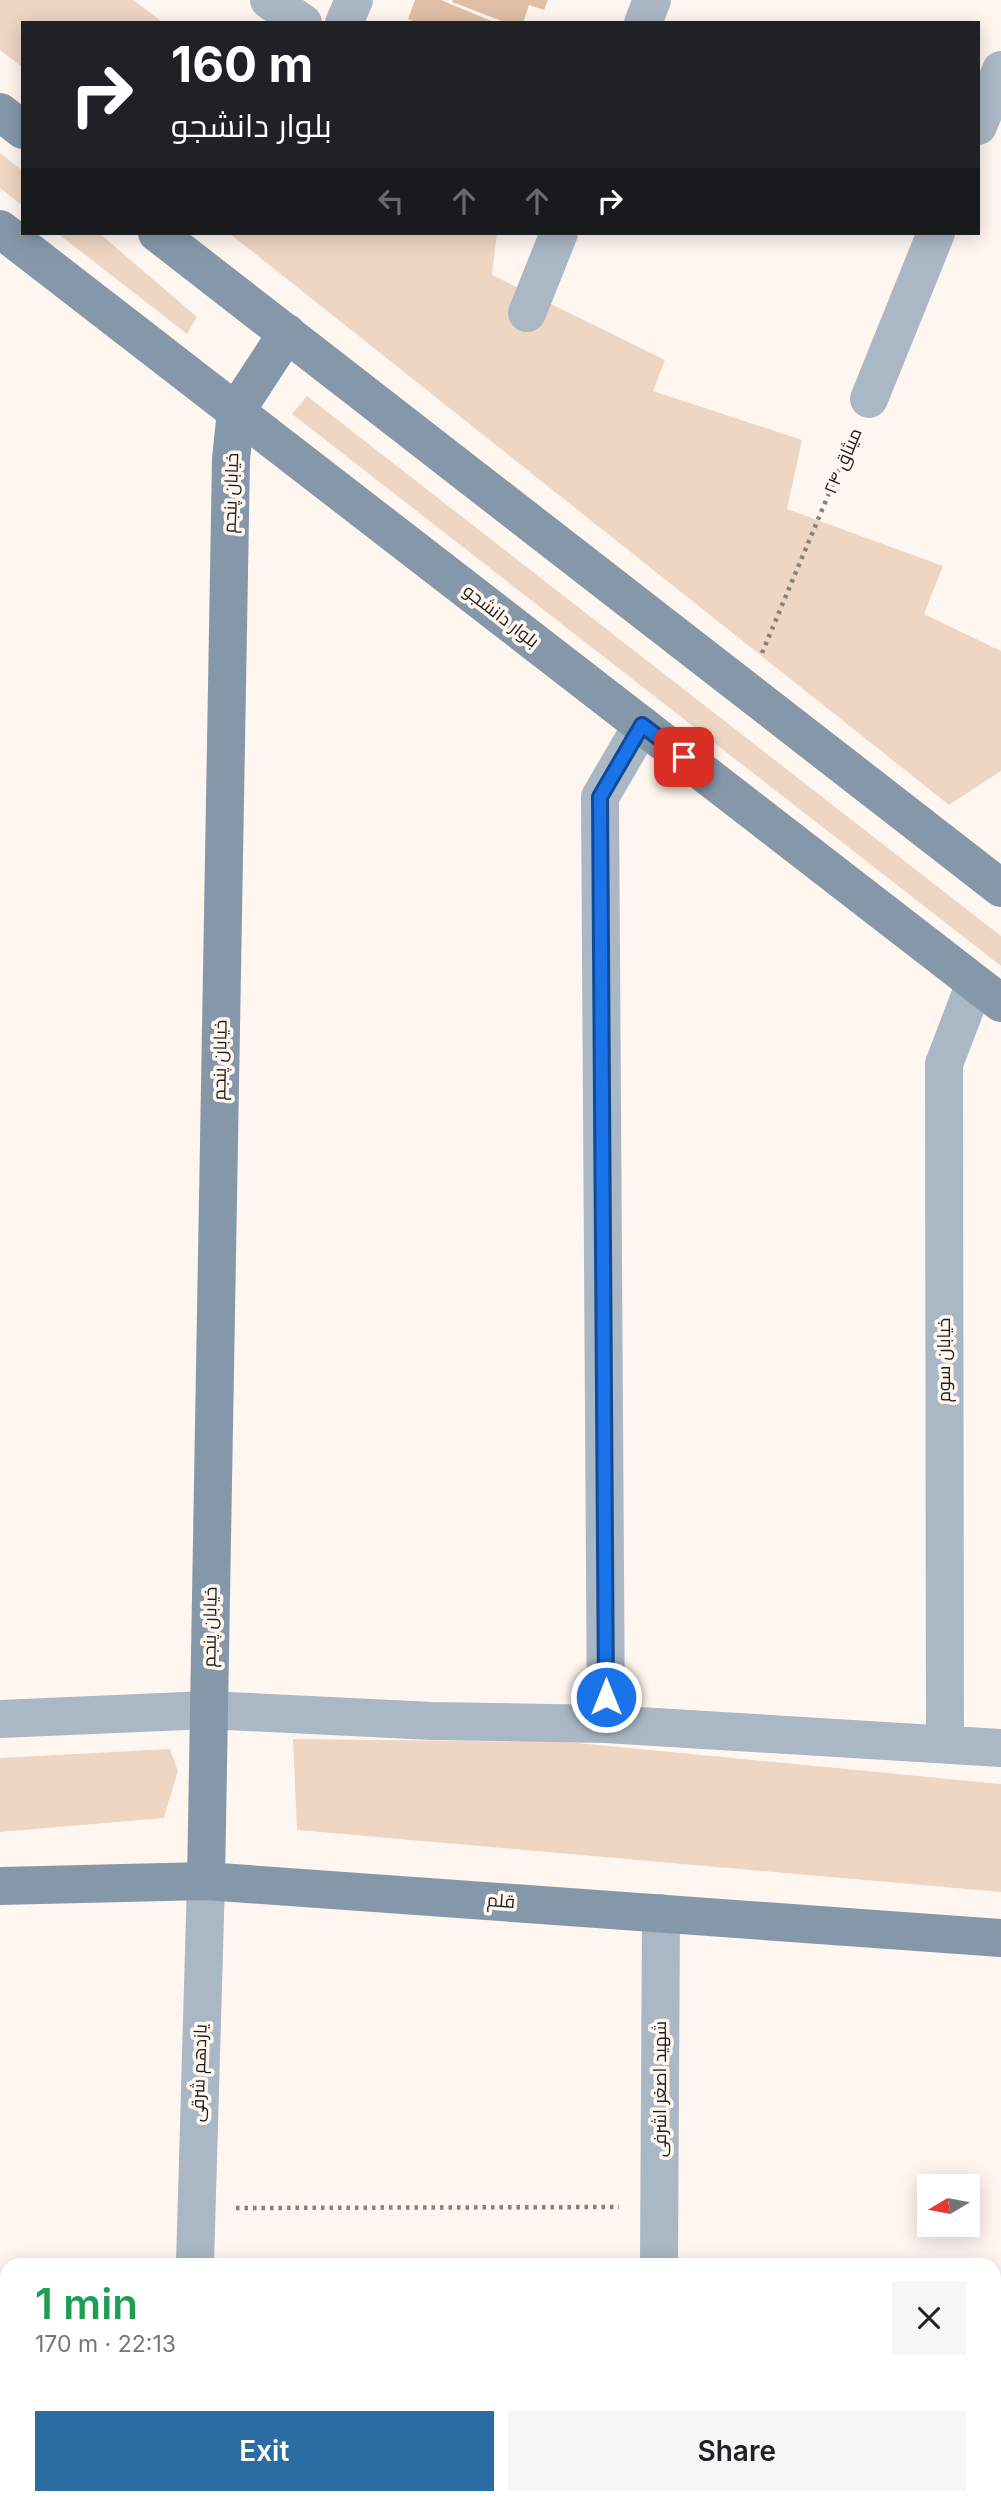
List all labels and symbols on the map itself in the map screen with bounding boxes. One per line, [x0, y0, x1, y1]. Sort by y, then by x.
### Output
street label: میثاق ۲۴ [819, 425, 868, 498]
street label: خیابان پنجم [219, 452, 244, 534]
street label: بلوار دانشجو [459, 579, 543, 653]
pin [654, 727, 714, 787]
street label: خیابان پنجم [208, 1020, 233, 1100]
street label: خیابان سوم [933, 1318, 956, 1402]
street label: خیابان پنجم [198, 1587, 223, 1667]
position arrow [569, 1660, 643, 1734]
street label: قلم [486, 1889, 516, 1914]
street label: شهید اصغر اشرفی [649, 2021, 671, 2157]
street label: یازدهم شرقی [186, 2023, 213, 2122]
north arrow [917, 2174, 980, 2236]

